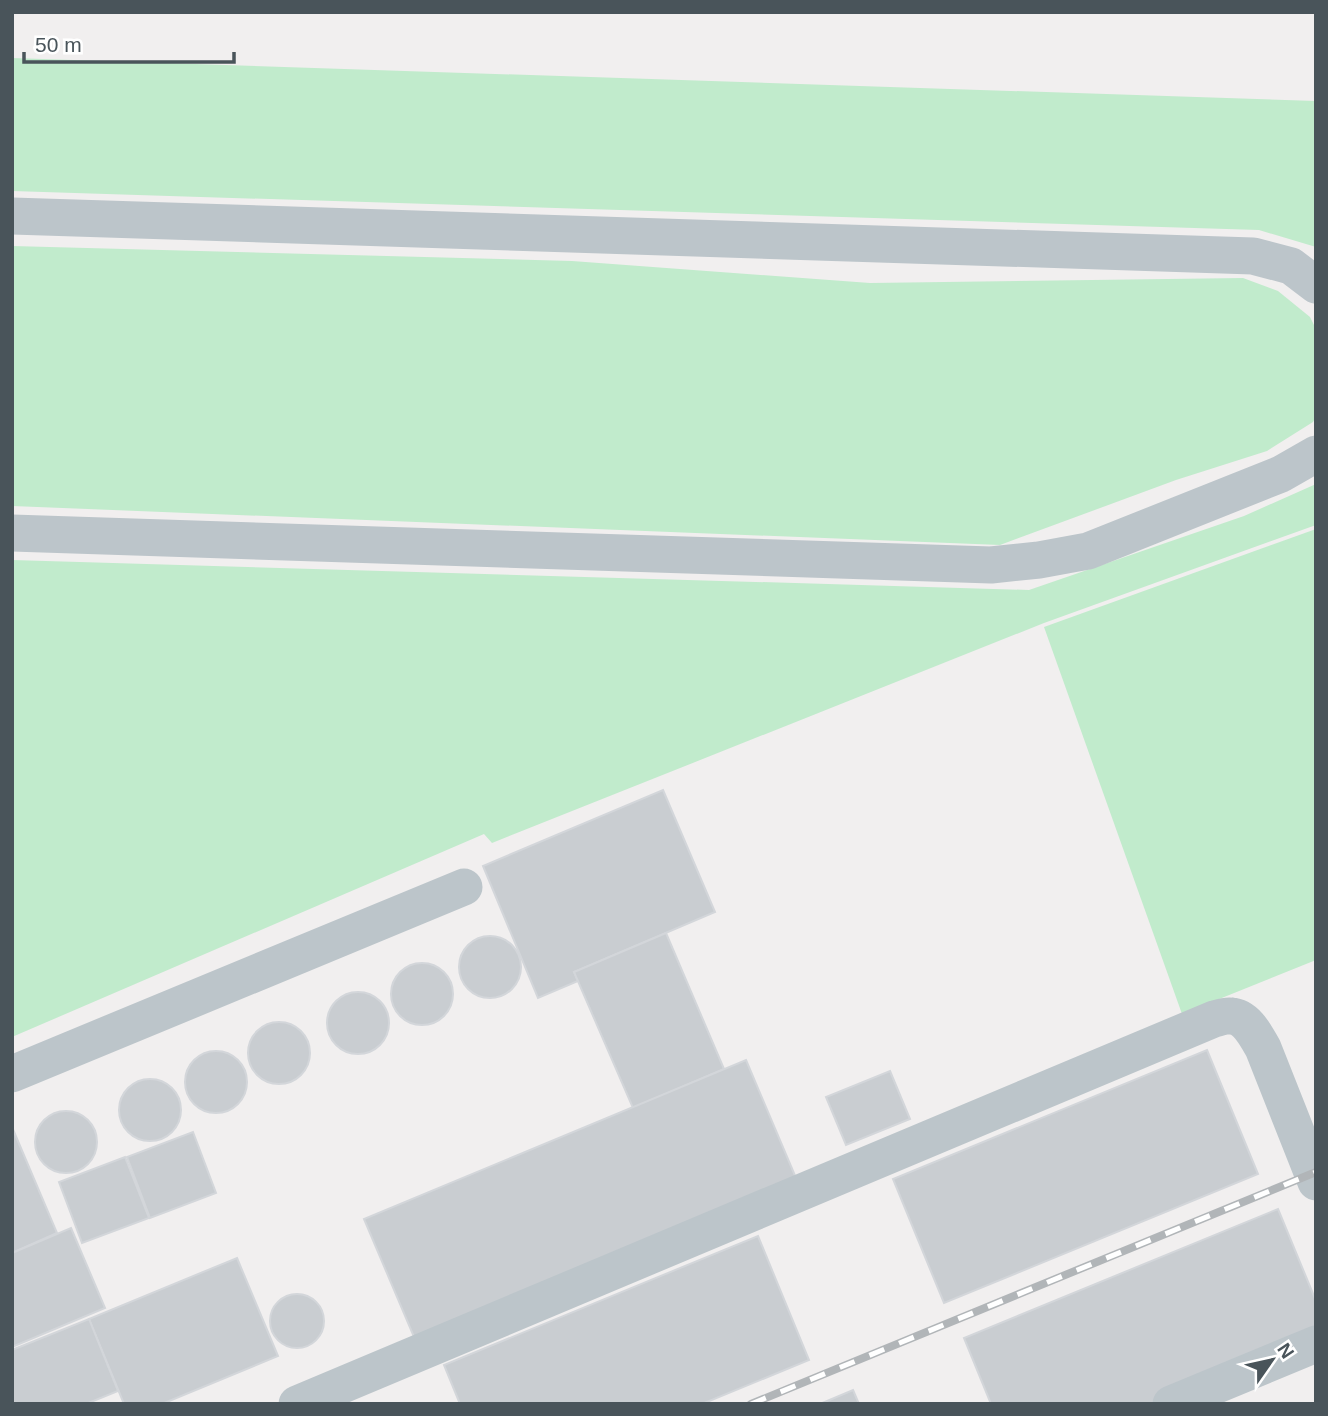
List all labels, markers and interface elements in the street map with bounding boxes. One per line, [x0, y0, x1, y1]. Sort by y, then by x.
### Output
scale bar [24, 21, 234, 65]
text: 50 m [35, 33, 82, 56]
north arrow [1237, 1325, 1307, 1395]
text: N [1273, 1339, 1298, 1362]

